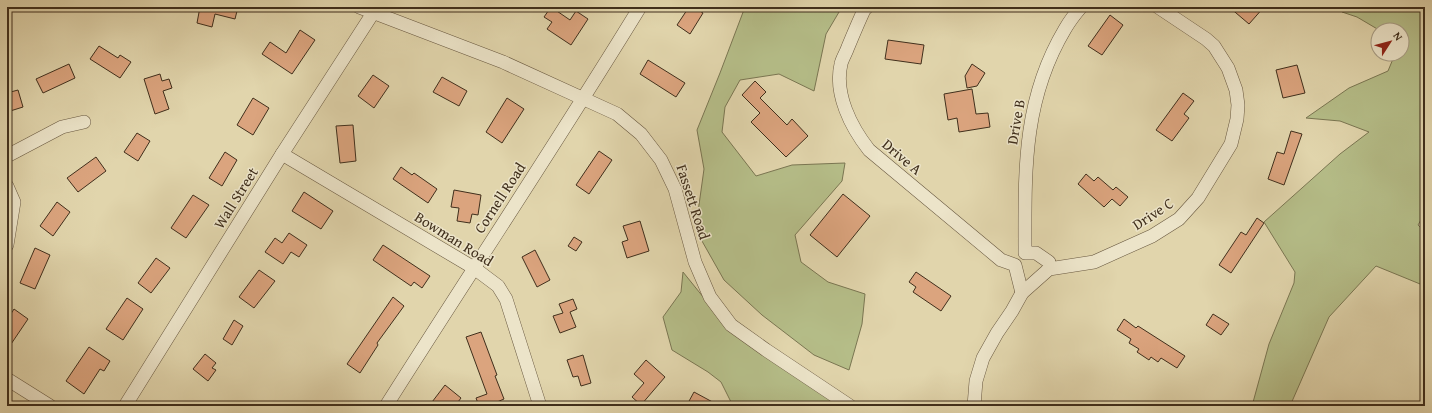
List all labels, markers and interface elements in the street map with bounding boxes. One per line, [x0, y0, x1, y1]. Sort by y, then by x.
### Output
north arrow [1370, 22, 1410, 62]
text: N [1389, 28, 1407, 44]
street label: Drive B [1001, 98, 1030, 146]
street label: Drive A [878, 134, 927, 179]
street label: Cornell Road [469, 158, 530, 237]
street label: Fassett Road [671, 161, 716, 242]
street label: Wall Street [208, 162, 263, 233]
street label: Drive C [1128, 192, 1177, 235]
street label: Bowman Road [411, 206, 498, 271]

